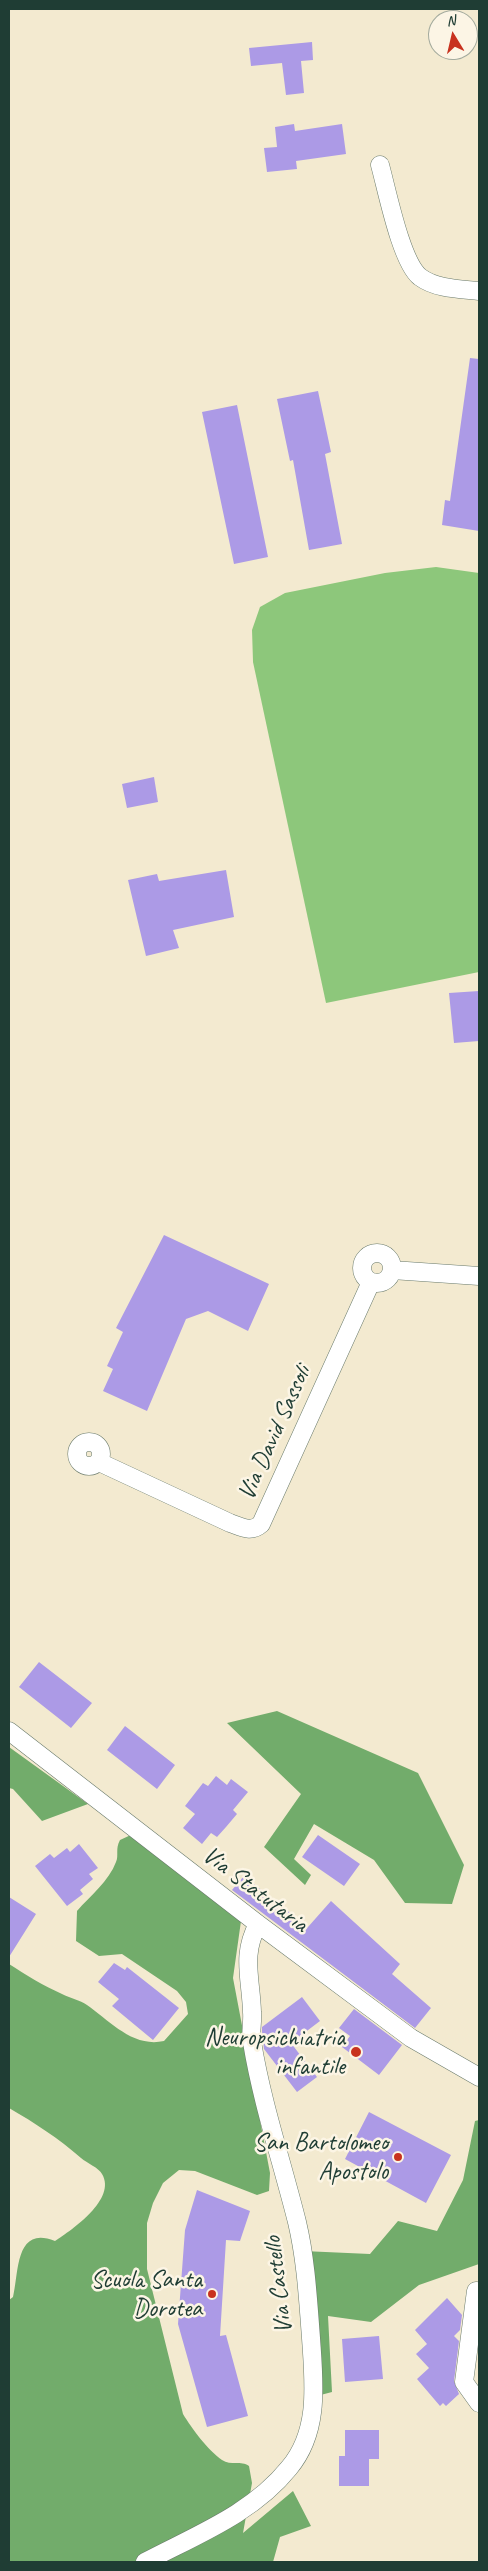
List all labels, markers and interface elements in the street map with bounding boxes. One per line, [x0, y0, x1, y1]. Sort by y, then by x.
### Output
north arrow [428, 10, 478, 60]
text: N [445, 12, 456, 30]
street label: Via David Sassoli [232, 1361, 318, 1505]
street label: Via Statutaria [196, 1840, 314, 1940]
place label: Neuropsichiatria infantile [205, 2023, 345, 2082]
marker: Neuropsichiatria infantile [349, 2045, 363, 2059]
place label: San Bartolomeo Apostolo [254, 2128, 388, 2187]
marker: San Bartolomeo Apostolo [392, 2151, 404, 2163]
street label: Via Castello [258, 2235, 300, 2335]
place label: Scuola Santa Dorotea [91, 2265, 202, 2324]
marker: Scuola Santa Dorotea [206, 2288, 218, 2300]

